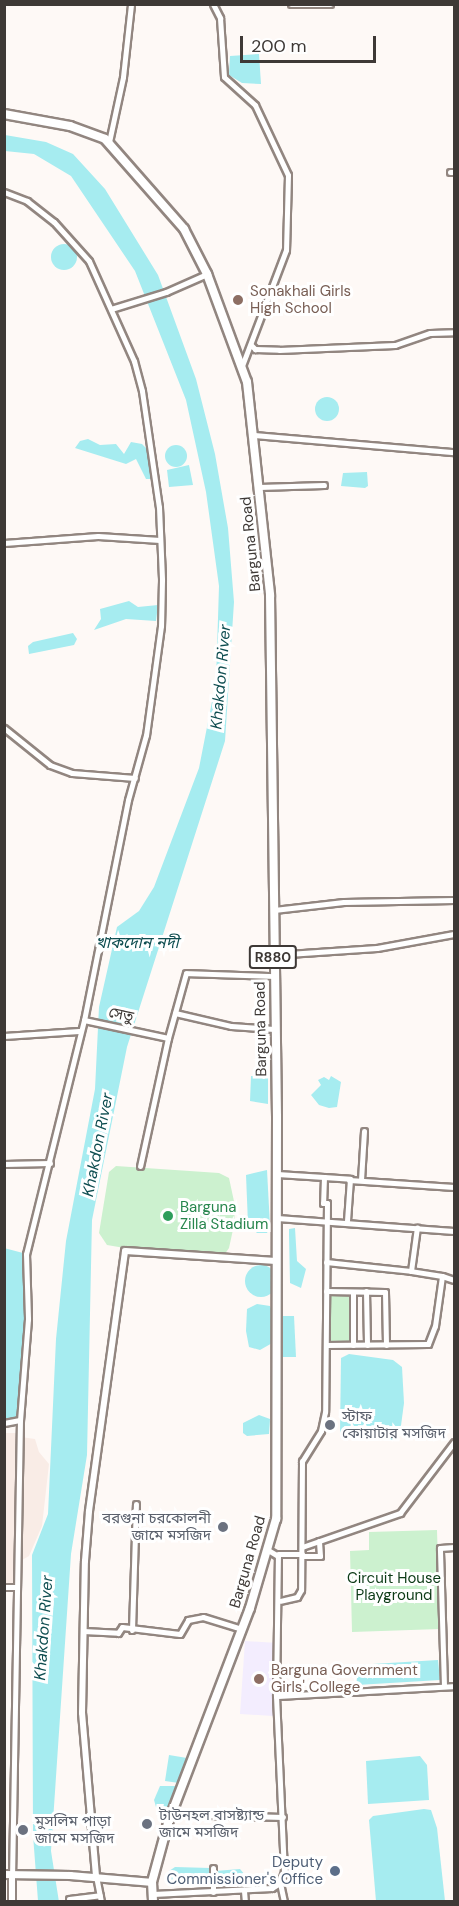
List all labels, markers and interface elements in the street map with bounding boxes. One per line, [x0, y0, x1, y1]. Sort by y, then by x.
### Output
scale bar [243, 24, 380, 62]
text: 200 m [251, 34, 307, 58]
place label: Sonakhali Girls High School [250, 282, 351, 317]
marker: Sonakhali Girls High School [231, 293, 245, 307]
street label: Barguna Road [237, 496, 265, 592]
water label: Khakdon River [207, 624, 235, 730]
water label: খাকদোন নদী [95, 933, 179, 953]
road number: R880 [248, 946, 298, 968]
street label: Barguna Road [251, 981, 271, 1077]
street label: সেতু [107, 1004, 135, 1026]
water label: Khakdon River [79, 1092, 117, 1198]
place label: Barguna Zilla Stadium [180, 1198, 268, 1233]
marker: Barguna Zilla Stadium [161, 1209, 175, 1223]
place label: স্টাফ কোয়াটার মসজিদ [342, 1407, 446, 1442]
marker: স্টাফ কোয়াটার মসজিদ [323, 1418, 337, 1432]
place label: বরগুনা চরকোলনী জামে মসজিদ [102, 1509, 211, 1544]
street label: Barguna Road [226, 1514, 270, 1610]
marker: বরগুনা চরকোলনী জামে মসজিদ [216, 1520, 230, 1534]
park label: Circuit House Playground [347, 1569, 441, 1604]
water label: Khakdon River [31, 1575, 57, 1681]
place label: Barguna Government Girls' College [271, 1661, 418, 1696]
marker: Barguna Government Girls' College [252, 1672, 266, 1686]
place label: টাউনহল বাসষ্ট্যান্ড জামে মসজিদ [159, 1806, 264, 1841]
place label: মুসলিম পাড়া জামে মসজিদ [35, 1812, 114, 1847]
marker: টাউনহল বাসষ্ট্যান্ড জামে মসজিদ [140, 1817, 154, 1831]
marker: মুসলিম পাড়া জামে মসজিদ [16, 1823, 30, 1837]
place label: Deputy Commissioner's Office [167, 1853, 323, 1888]
marker: Deputy Commissioner's Office [328, 1864, 342, 1878]

